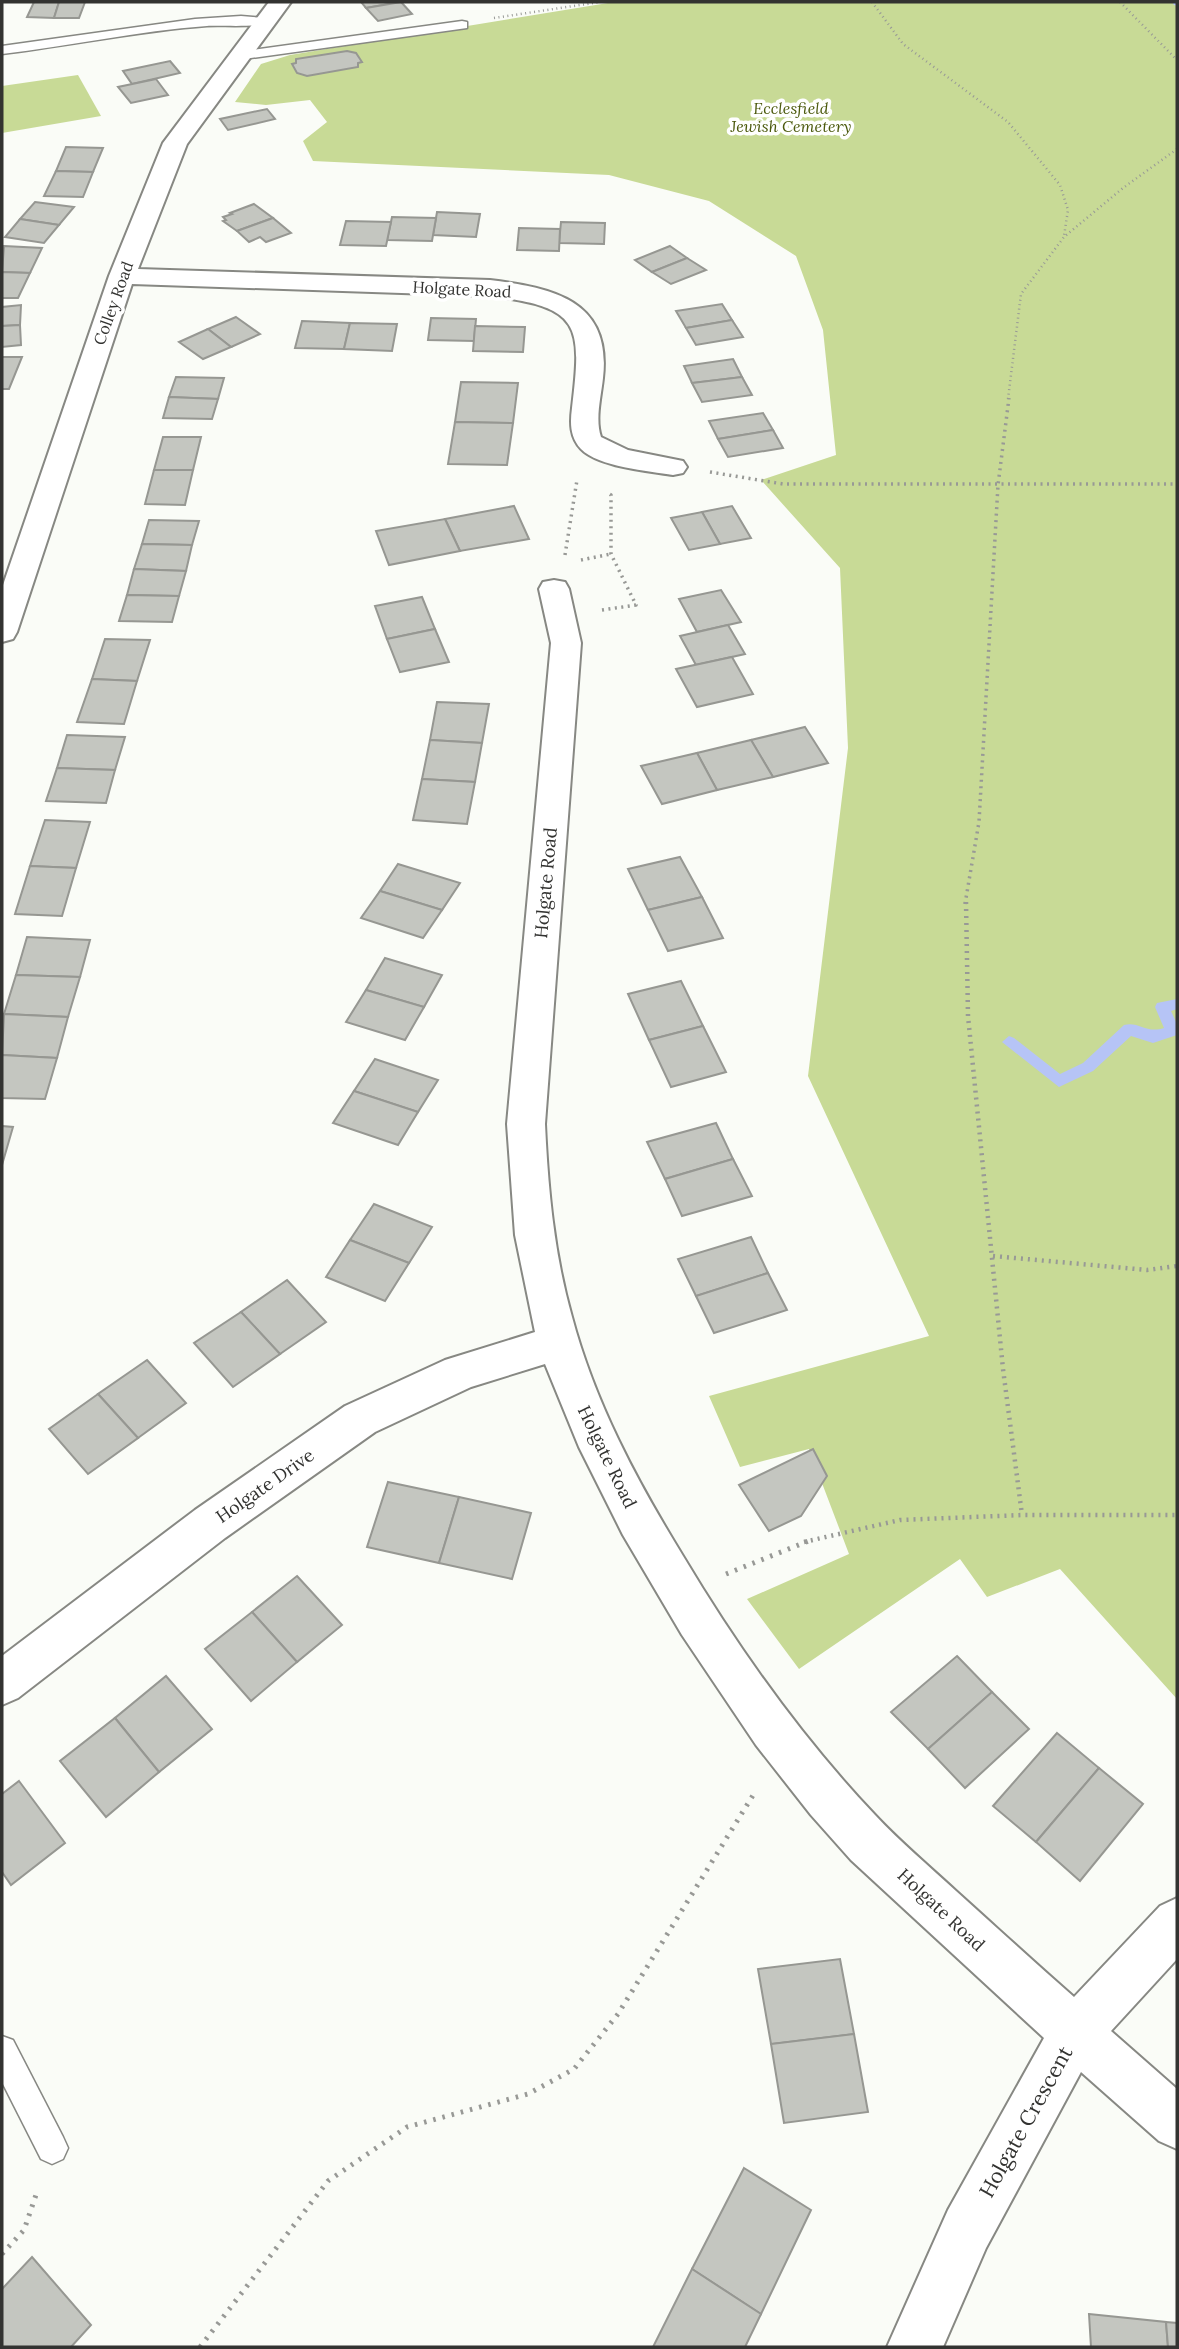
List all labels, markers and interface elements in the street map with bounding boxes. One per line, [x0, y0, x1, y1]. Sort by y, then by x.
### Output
park label: Ecclesfield Jewish Cemetery [730, 98, 851, 136]
street label: Colley Road [89, 258, 138, 348]
street label: Holgate Road [412, 276, 512, 302]
street label: Holgate Road [529, 826, 562, 939]
street label: Holgate Road [573, 1402, 642, 1512]
street label: Holgate Drive [211, 1443, 318, 1528]
street label: Holgate Road [893, 1863, 990, 1956]
street label: Holgate Crescent [973, 2041, 1079, 2202]

